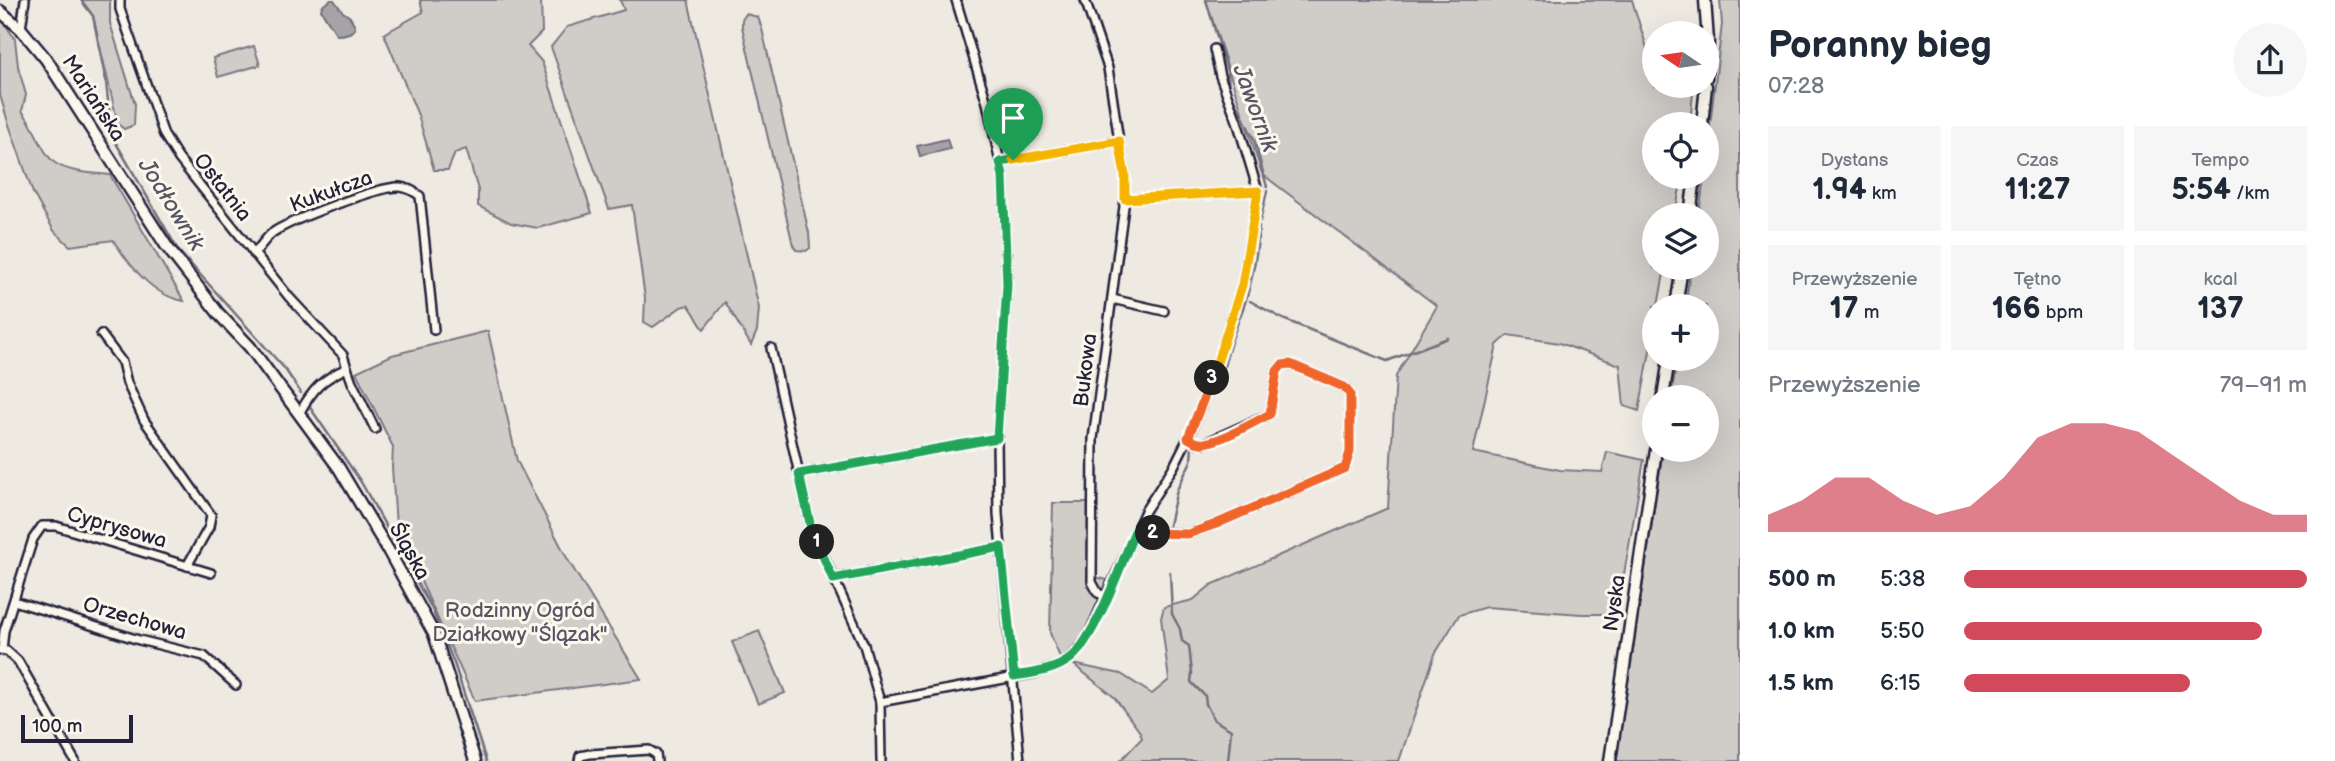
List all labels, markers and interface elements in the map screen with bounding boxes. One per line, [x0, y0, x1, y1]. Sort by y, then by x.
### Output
north arrow [1642, 21, 1718, 98]
map controls [1642, 21, 1719, 462]
text: Poranny bieg [1768, 23, 1992, 68]
button: share [2233, 23, 2307, 97]
street label: Mariańska [56, 50, 131, 146]
water label: Jawornik [1226, 60, 1284, 156]
text: 07:28 [1768, 72, 1824, 100]
pin [983, 88, 1043, 160]
icon: arrive [994, 99, 1032, 137]
button: locate [1642, 112, 1719, 189]
street label: Ostatnia [188, 148, 257, 226]
text: Dystans [1821, 149, 1888, 172]
text: Czas [2016, 149, 2059, 172]
text: Tempo [2191, 149, 2250, 172]
water label: Jodłownik [131, 152, 211, 257]
street label: Kukułcza [286, 165, 376, 218]
text: 1.94 [1812, 172, 1867, 208]
text: 11:27 [2004, 172, 2071, 208]
text: 5:54 [2171, 172, 2231, 208]
text: km [1867, 182, 1897, 205]
text: /km [2231, 182, 2270, 205]
button: layers [1642, 203, 1719, 280]
text: Przewyższenie [1791, 268, 1918, 291]
text: Tętno [2013, 268, 2062, 291]
text: kcal [2203, 268, 2238, 291]
text: 17 [1829, 291, 1859, 327]
text: 166 [1992, 291, 2041, 327]
text: 137 [2197, 291, 2244, 327]
button: + [1642, 294, 1719, 371]
text: m [1859, 301, 1880, 324]
text: bpm [2041, 301, 2083, 324]
street label: Bukowa [1069, 332, 1102, 408]
pin: 3 [1194, 360, 1230, 396]
text: 3 [1206, 366, 1217, 389]
text: Przewyższenie [1768, 371, 1921, 399]
text: 79–91 m [2220, 371, 2307, 399]
button: − [1642, 385, 1719, 462]
street label: Cyprysowa [64, 501, 170, 554]
pin: 2 [1136, 516, 1170, 550]
street label: Śląska [384, 518, 435, 584]
text: 2 [1147, 521, 1158, 544]
pin: 1 [800, 524, 834, 560]
text: 1 [813, 530, 821, 553]
text: 500 m [1768, 565, 1836, 593]
text: 5:38 [1880, 565, 1925, 593]
street label: Nyska [1598, 573, 1631, 633]
street label: Orzechowa [80, 592, 190, 645]
park label: Rodzinny Ogród Działkowy "Ślązak" [432, 598, 608, 647]
text: 1.0 km [1768, 617, 1835, 645]
text: 5:50 [1880, 617, 1925, 645]
text: 1.5 km [1768, 669, 1834, 697]
text: 6:15 [1880, 669, 1921, 697]
scale bar [21, 712, 133, 744]
text: 100 m [32, 715, 83, 738]

